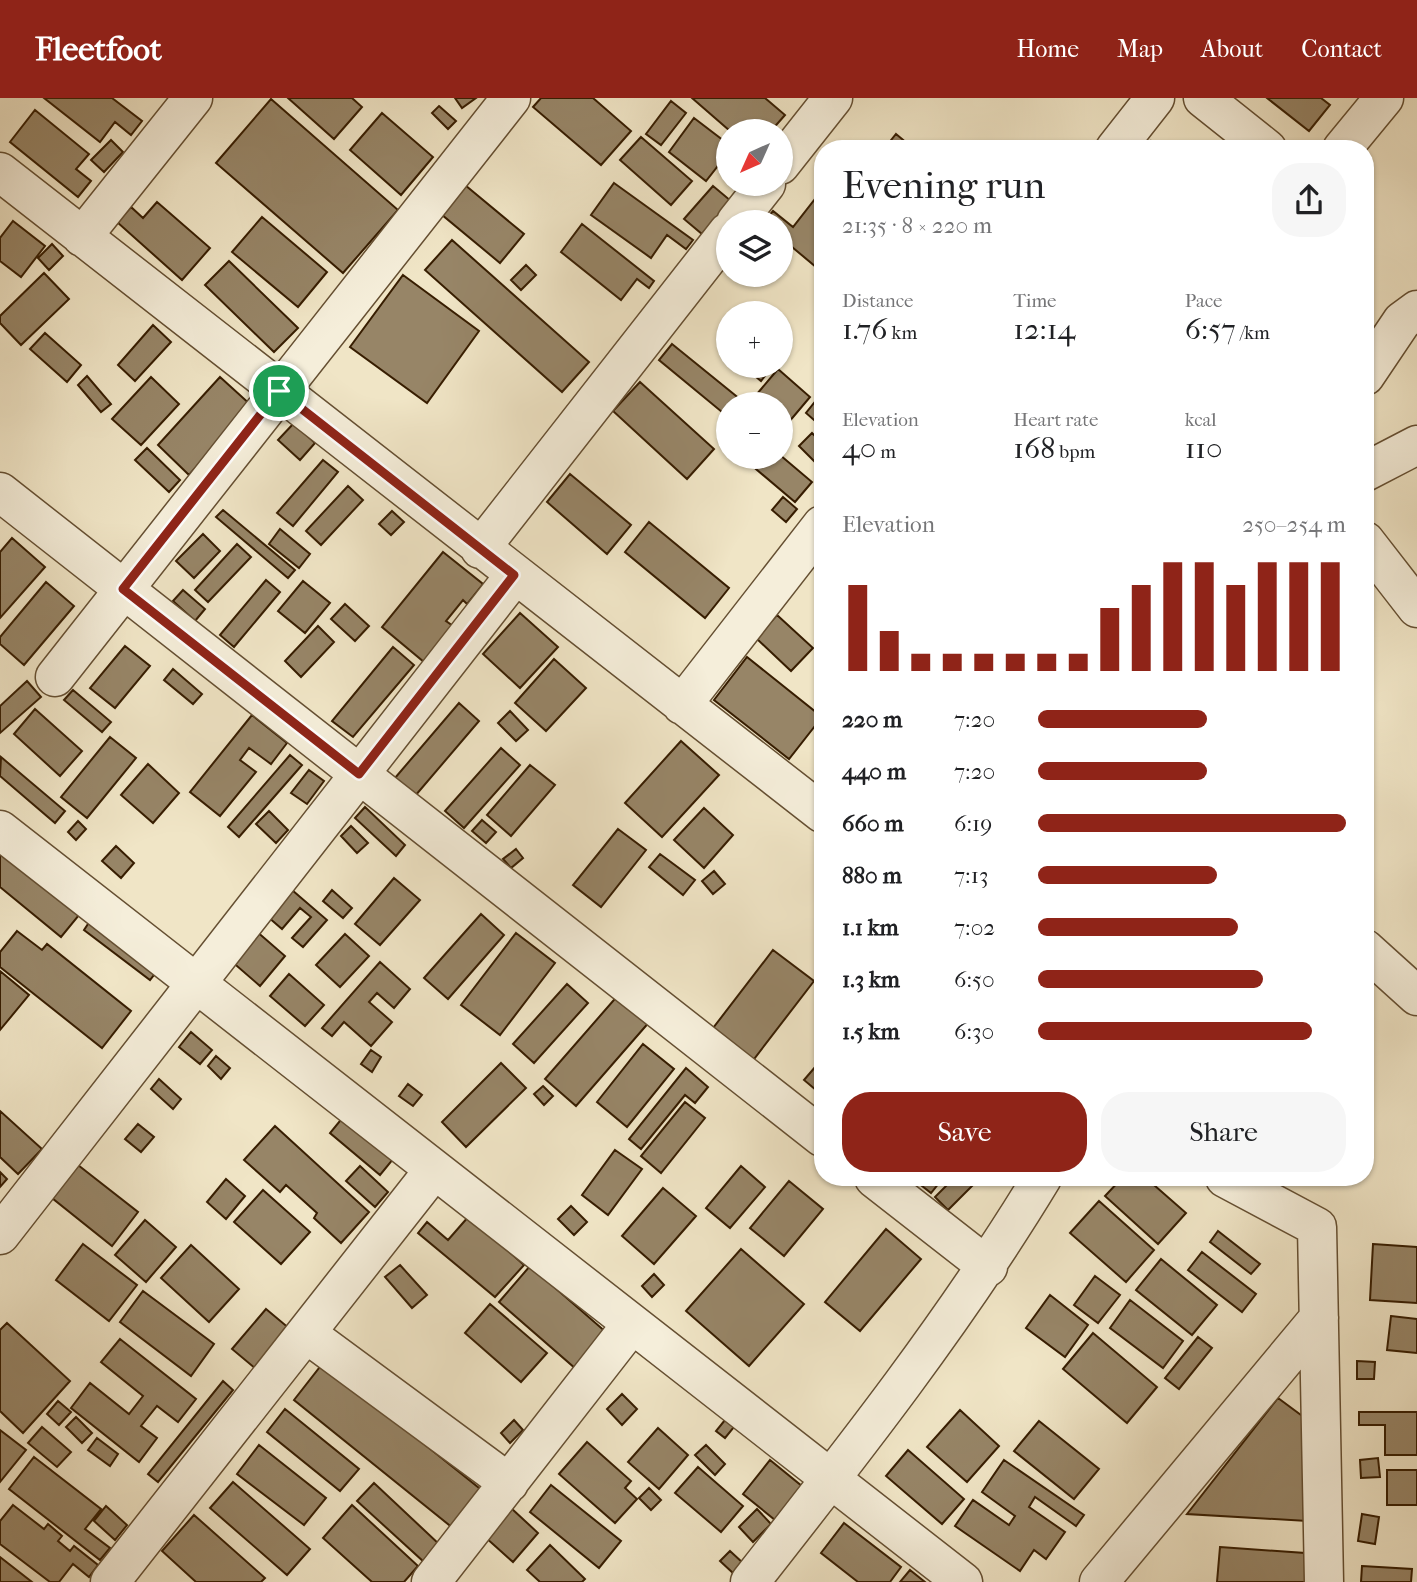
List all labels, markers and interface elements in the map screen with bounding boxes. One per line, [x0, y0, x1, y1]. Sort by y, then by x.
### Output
text: Fleetfoot [35, 30, 162, 69]
text: Home [1017, 35, 1079, 63]
text: Map [1117, 35, 1163, 63]
text: About [1201, 35, 1263, 63]
text: Contact [1301, 35, 1382, 63]
north arrow [716, 119, 793, 196]
map controls [716, 119, 793, 469]
text: Evening run [842, 163, 1045, 208]
button: share [1272, 163, 1346, 237]
button: layers [716, 210, 793, 287]
text: 21:35 · 8 × 220 m [842, 212, 992, 239]
text: Distance [842, 290, 913, 312]
text: Time [1013, 290, 1057, 312]
text: Pace [1185, 290, 1223, 312]
button: + [716, 301, 793, 378]
text: 1.76 [842, 312, 888, 347]
text: 12:14 [1013, 312, 1075, 347]
text: 6:57 [1185, 312, 1236, 347]
text: km [888, 322, 917, 344]
text: /km [1236, 322, 1270, 344]
pin [249, 361, 309, 421]
icon: arrive [260, 372, 298, 410]
button: − [716, 392, 793, 469]
text: Elevation [842, 409, 919, 431]
text: Heart rate [1013, 409, 1098, 431]
text: kcal [1185, 409, 1217, 431]
text: 40 [842, 431, 876, 466]
text: 168 [1013, 431, 1055, 466]
text: 110 [1185, 431, 1222, 466]
text: m [876, 441, 896, 463]
text: bpm [1055, 441, 1095, 463]
text: Elevation [842, 511, 935, 538]
text: 250–254 m [1242, 511, 1346, 538]
text: 220 m [842, 706, 902, 733]
text: 7:20 [954, 706, 995, 733]
text: 440 m [842, 758, 906, 785]
text: 7:20 [954, 758, 995, 785]
text: 660 m [842, 810, 904, 837]
text: 6:19 [954, 810, 992, 837]
text: 880 m [842, 862, 902, 889]
text: 7:13 [954, 862, 988, 889]
text: 1.1 km [842, 914, 899, 941]
text: 7:02 [954, 914, 995, 941]
text: 1.3 km [842, 966, 900, 993]
text: 6:50 [954, 966, 995, 993]
text: 1.5 km [842, 1018, 900, 1045]
text: 6:30 [954, 1018, 994, 1045]
button: Save [842, 1092, 1087, 1172]
button: Share [1101, 1092, 1346, 1172]

